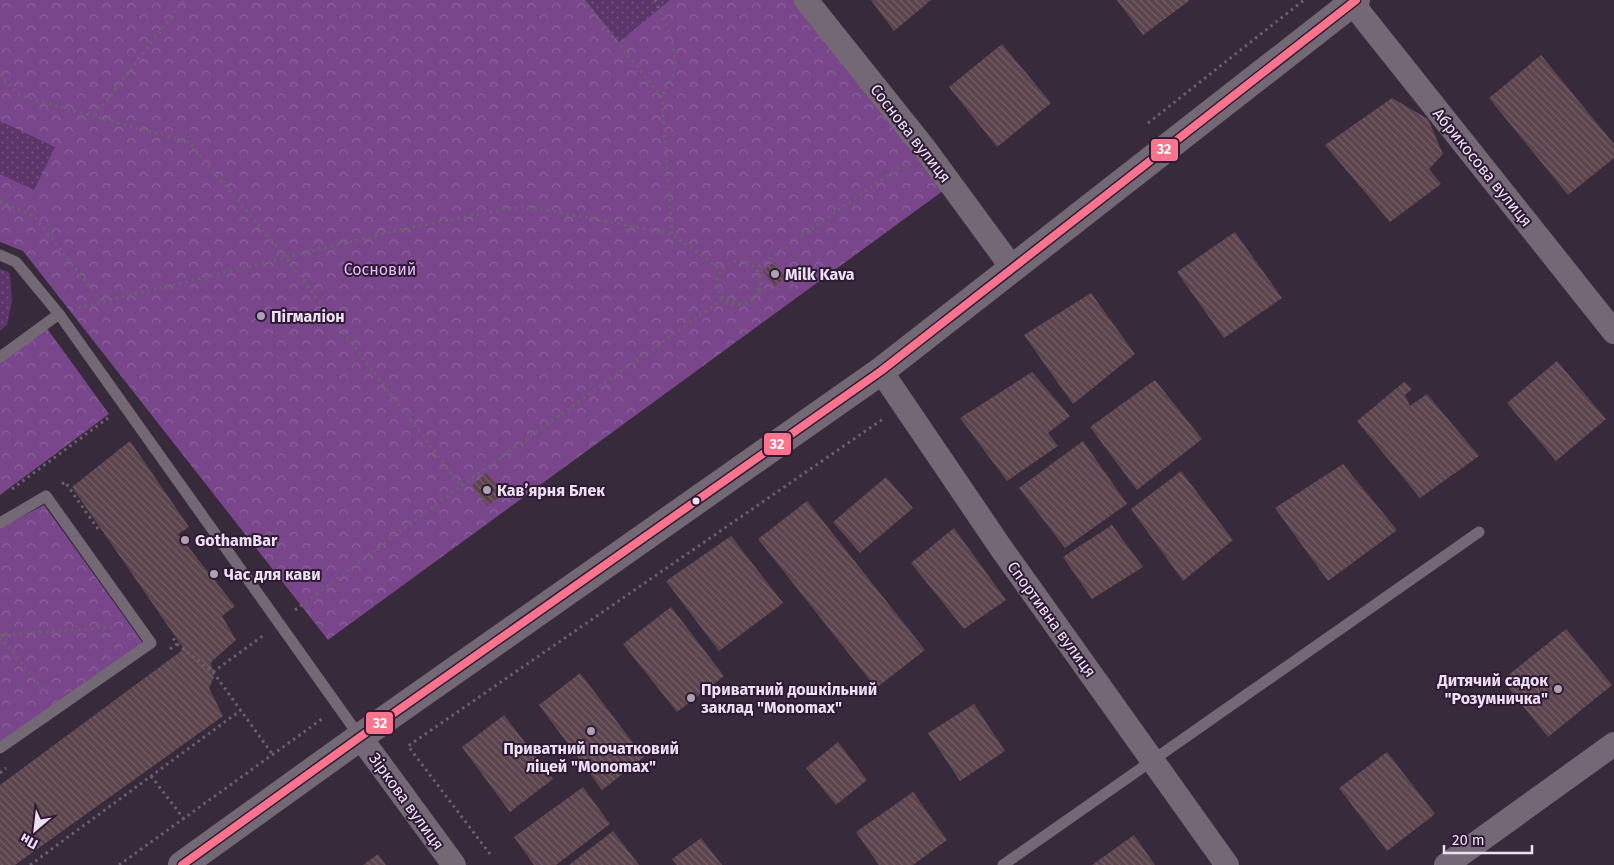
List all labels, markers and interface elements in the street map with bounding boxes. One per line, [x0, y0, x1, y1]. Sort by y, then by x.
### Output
street label: Соснова вулиця [866, 80, 955, 186]
street label: Абрикосова вулиця [1429, 104, 1536, 230]
line badge: 32 [1150, 138, 1179, 162]
text: 32 [1156, 141, 1171, 158]
park label: Сосновий [344, 260, 416, 279]
place label: Milk Kava [785, 265, 855, 284]
marker: Milk Kava [769, 268, 781, 280]
place label: Пігмаліон [271, 307, 345, 326]
marker: Пігмаліон [255, 310, 267, 322]
line badge: 32 [763, 432, 792, 456]
text: 32 [769, 436, 784, 453]
place label: Кавʼярня Блек [497, 481, 605, 500]
marker: Кавʼярня Блек [481, 484, 493, 496]
unlabelled marker [691, 496, 701, 506]
place label: GothamBar [195, 531, 278, 550]
marker: GothamBar [179, 534, 191, 546]
street label: Спортивна вулиця [1003, 558, 1100, 681]
place label: Час для кави [224, 565, 321, 584]
marker: Час для кави [208, 568, 220, 580]
place label: Дитячий садок "Розумничка" [1437, 671, 1548, 708]
place label: Приватний дошкільний заклад "Monomax" [701, 680, 877, 717]
marker: Дитячий садок "Розумничка" [1552, 683, 1564, 695]
marker: Приватний дошкільний заклад "Monomax" [685, 692, 697, 704]
line badge: 32 [365, 711, 394, 735]
text: 32 [372, 715, 387, 732]
marker: Приватний початковий ліцей "Monomax" [585, 725, 597, 737]
place label: Приватний початковий ліцей "Monomax" [503, 739, 679, 776]
street label: Зіркова вулиця [365, 749, 448, 853]
north arrow [10, 805, 60, 855]
scale bar [1444, 822, 1532, 854]
text: Пн [17, 829, 41, 853]
text: 20 m [1452, 831, 1485, 849]

